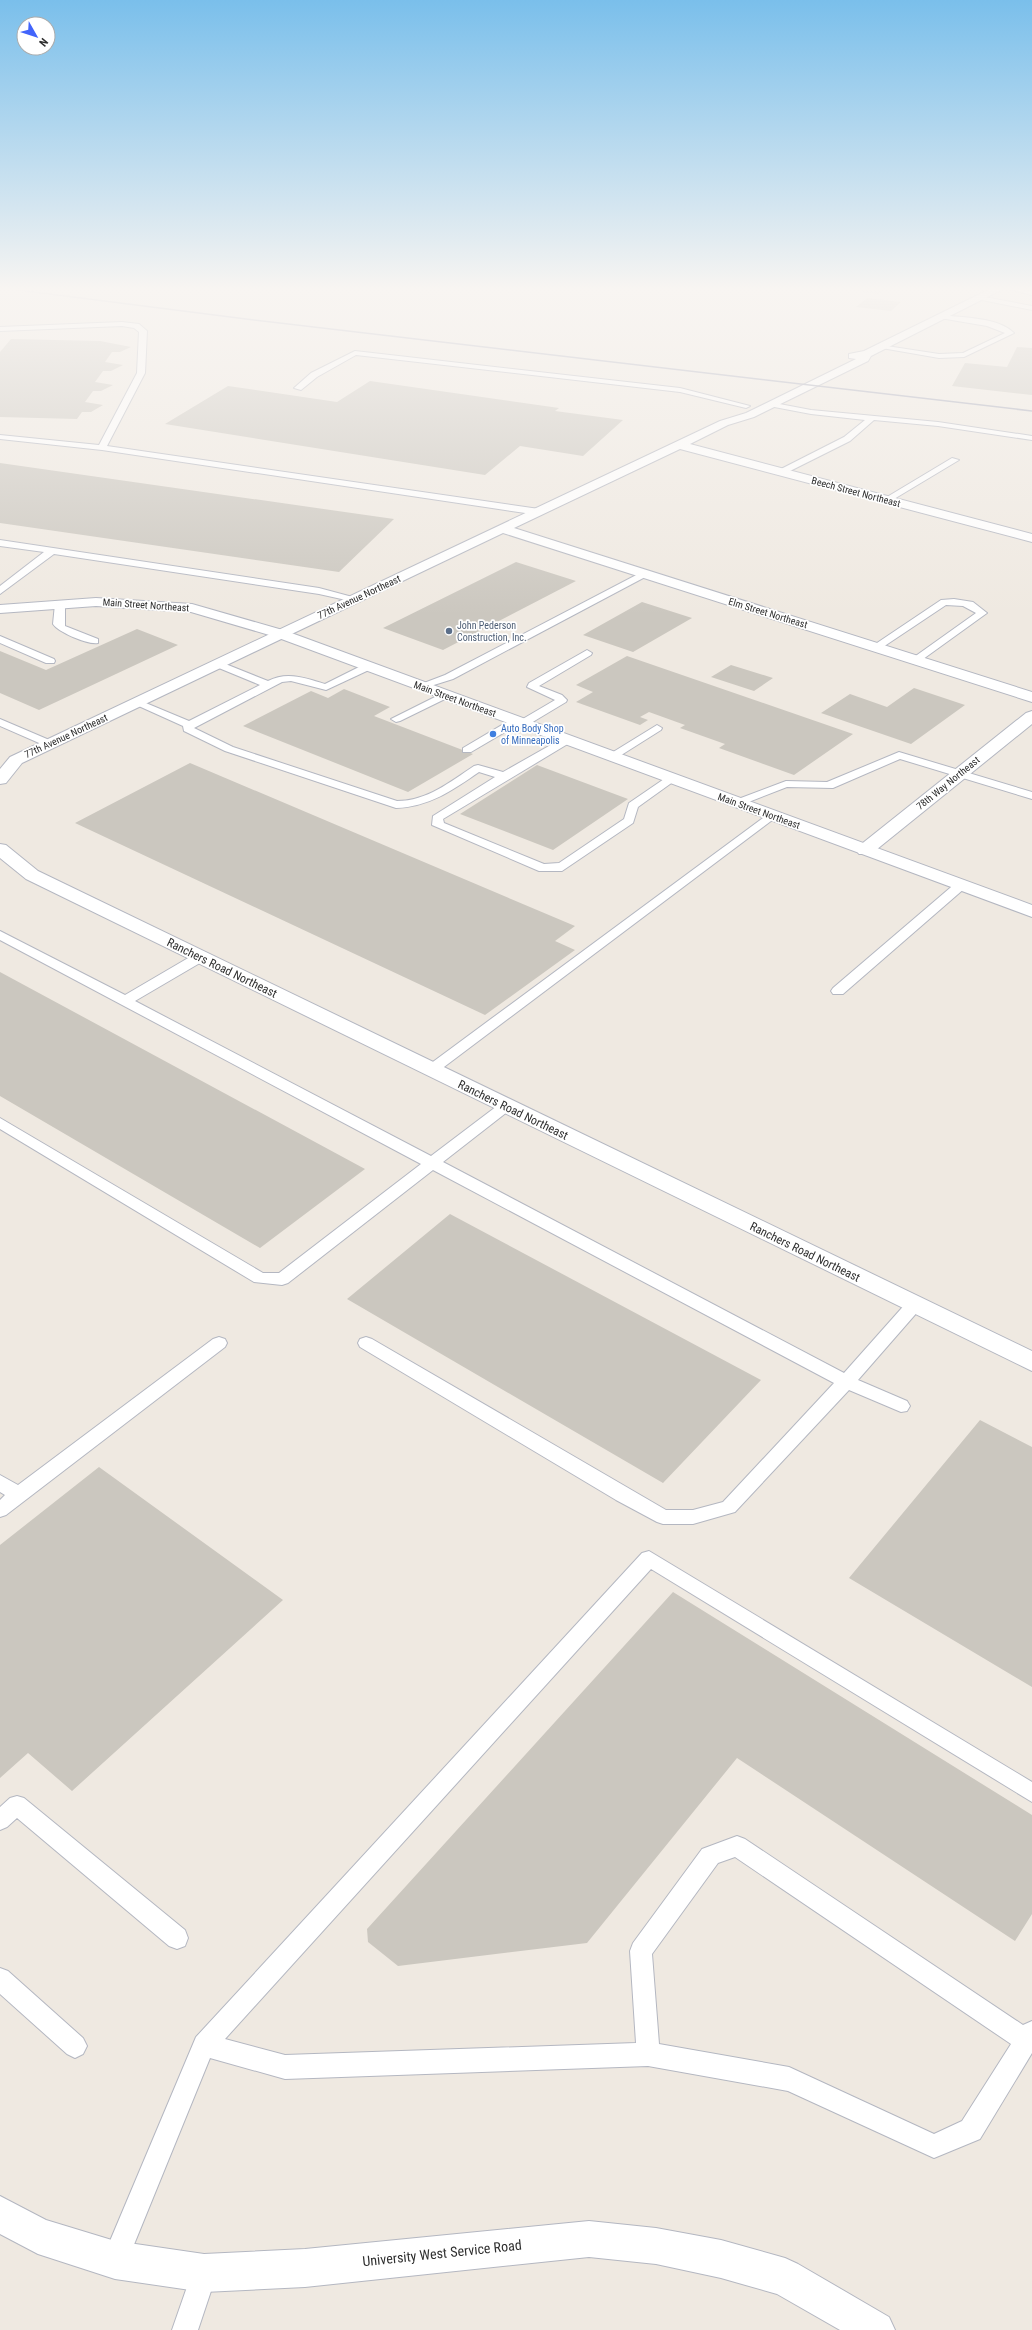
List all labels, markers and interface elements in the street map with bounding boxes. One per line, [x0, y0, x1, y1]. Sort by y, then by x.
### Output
north arrow [16, 16, 56, 56]
text: N [36, 35, 51, 49]
street label: Beech Street Northeast [810, 475, 902, 509]
street label: 77th Avenue Northeast [316, 573, 402, 621]
street label: Main Street Northeast [102, 596, 190, 614]
street label: Elm Street Northeast [727, 596, 809, 630]
place label: John Pederson Construction, Inc. [457, 620, 527, 643]
marker: John Pederson Construction, Inc. [444, 626, 454, 636]
street label: Main Street Northeast [412, 679, 498, 719]
street label: 77th Avenue Northeast [23, 712, 109, 760]
place label: Auto Body Shop of Minneapolis [501, 723, 564, 746]
marker: Auto Body Shop of Minneapolis [488, 729, 498, 739]
street label: 78th Way Northeast [914, 754, 982, 812]
street label: Main Street Northeast [716, 791, 802, 831]
street label: Ranchers Road Northeast [165, 935, 280, 1001]
street label: Ranchers Road Northeast [456, 1077, 571, 1143]
street label: Ranchers Road Northeast [748, 1219, 863, 1285]
street label: University West Service Road [362, 2237, 522, 2269]

